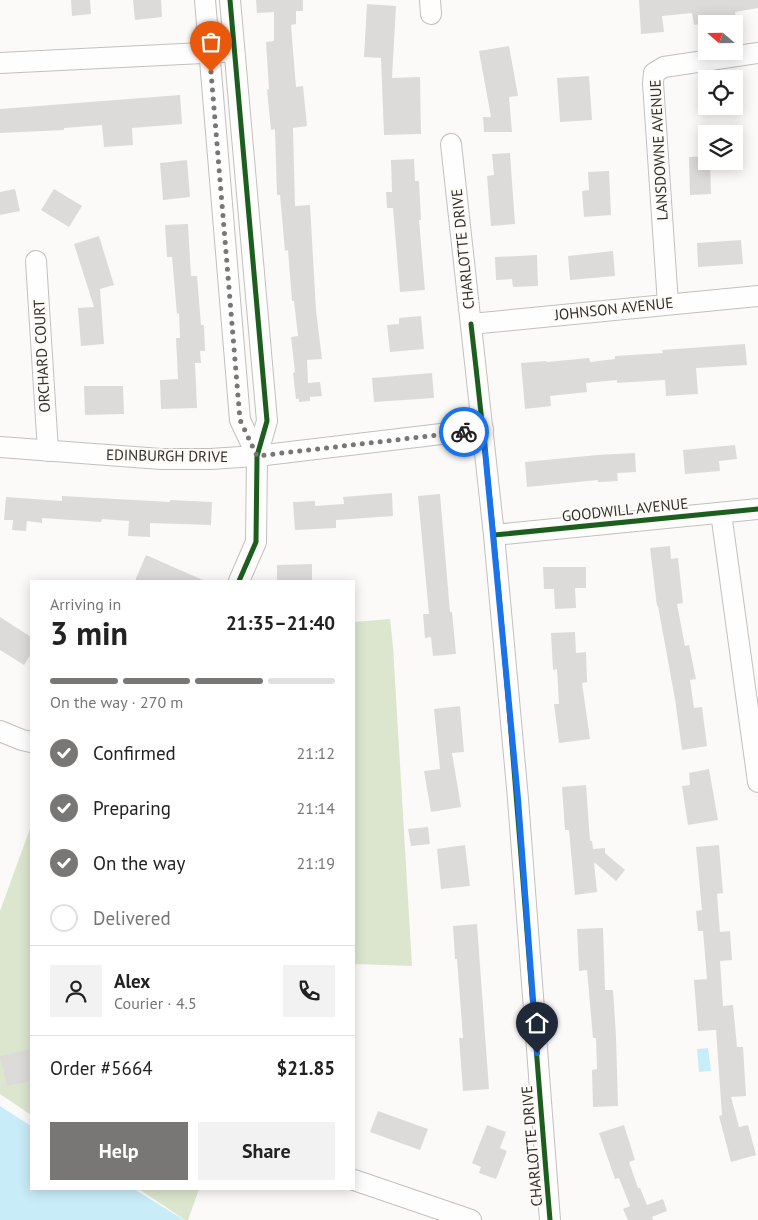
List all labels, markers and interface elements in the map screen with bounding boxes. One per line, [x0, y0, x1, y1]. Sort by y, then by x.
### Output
north arrow [698, 15, 742, 60]
map controls [698, 15, 743, 170]
pin [190, 21, 232, 72]
icon: bag [197, 28, 225, 56]
button: locate [698, 70, 743, 115]
street label: LANSDOWNE AVENUE [645, 79, 672, 221]
button: layers [698, 125, 743, 170]
street label: CHARLOTTE DRIVE [447, 188, 478, 310]
street label: JOHNSON AVENUE [553, 293, 674, 324]
street label: ORCHARD COURT [29, 298, 54, 413]
courier [439, 407, 489, 457]
icon: bike [450, 418, 478, 446]
street label: EDINBURGH DRIVE [106, 445, 228, 466]
street label: GOODWILL AVENUE [561, 493, 689, 526]
text: Arriving in [50, 594, 121, 614]
text: 21:35–21:40 [226, 611, 335, 635]
text: 3 min [50, 612, 128, 654]
text: On the way · 270 m [50, 692, 183, 712]
icon: check [50, 739, 78, 767]
text: Confirmed [93, 741, 176, 765]
text: 21:12 [297, 743, 335, 763]
icon: check [50, 794, 78, 822]
text: Preparing [93, 796, 171, 820]
text: 21:14 [297, 798, 335, 818]
icon: check [50, 849, 78, 877]
text: On the way [93, 851, 185, 875]
text: 21:19 [297, 853, 335, 873]
text: Delivered [93, 906, 171, 930]
button: person [50, 965, 102, 1017]
button: phone [283, 965, 335, 1017]
text: Alex [114, 969, 150, 993]
text: Courier · 4.5 [114, 993, 197, 1013]
pin [516, 1002, 558, 1053]
icon: home [523, 1009, 551, 1037]
text: Order #5664 [50, 1056, 153, 1080]
text: $21.85 [276, 1056, 335, 1080]
street label: CHARLOTTE DRIVE [517, 1085, 546, 1207]
button: Help [50, 1122, 188, 1180]
button: Share [198, 1122, 335, 1180]

